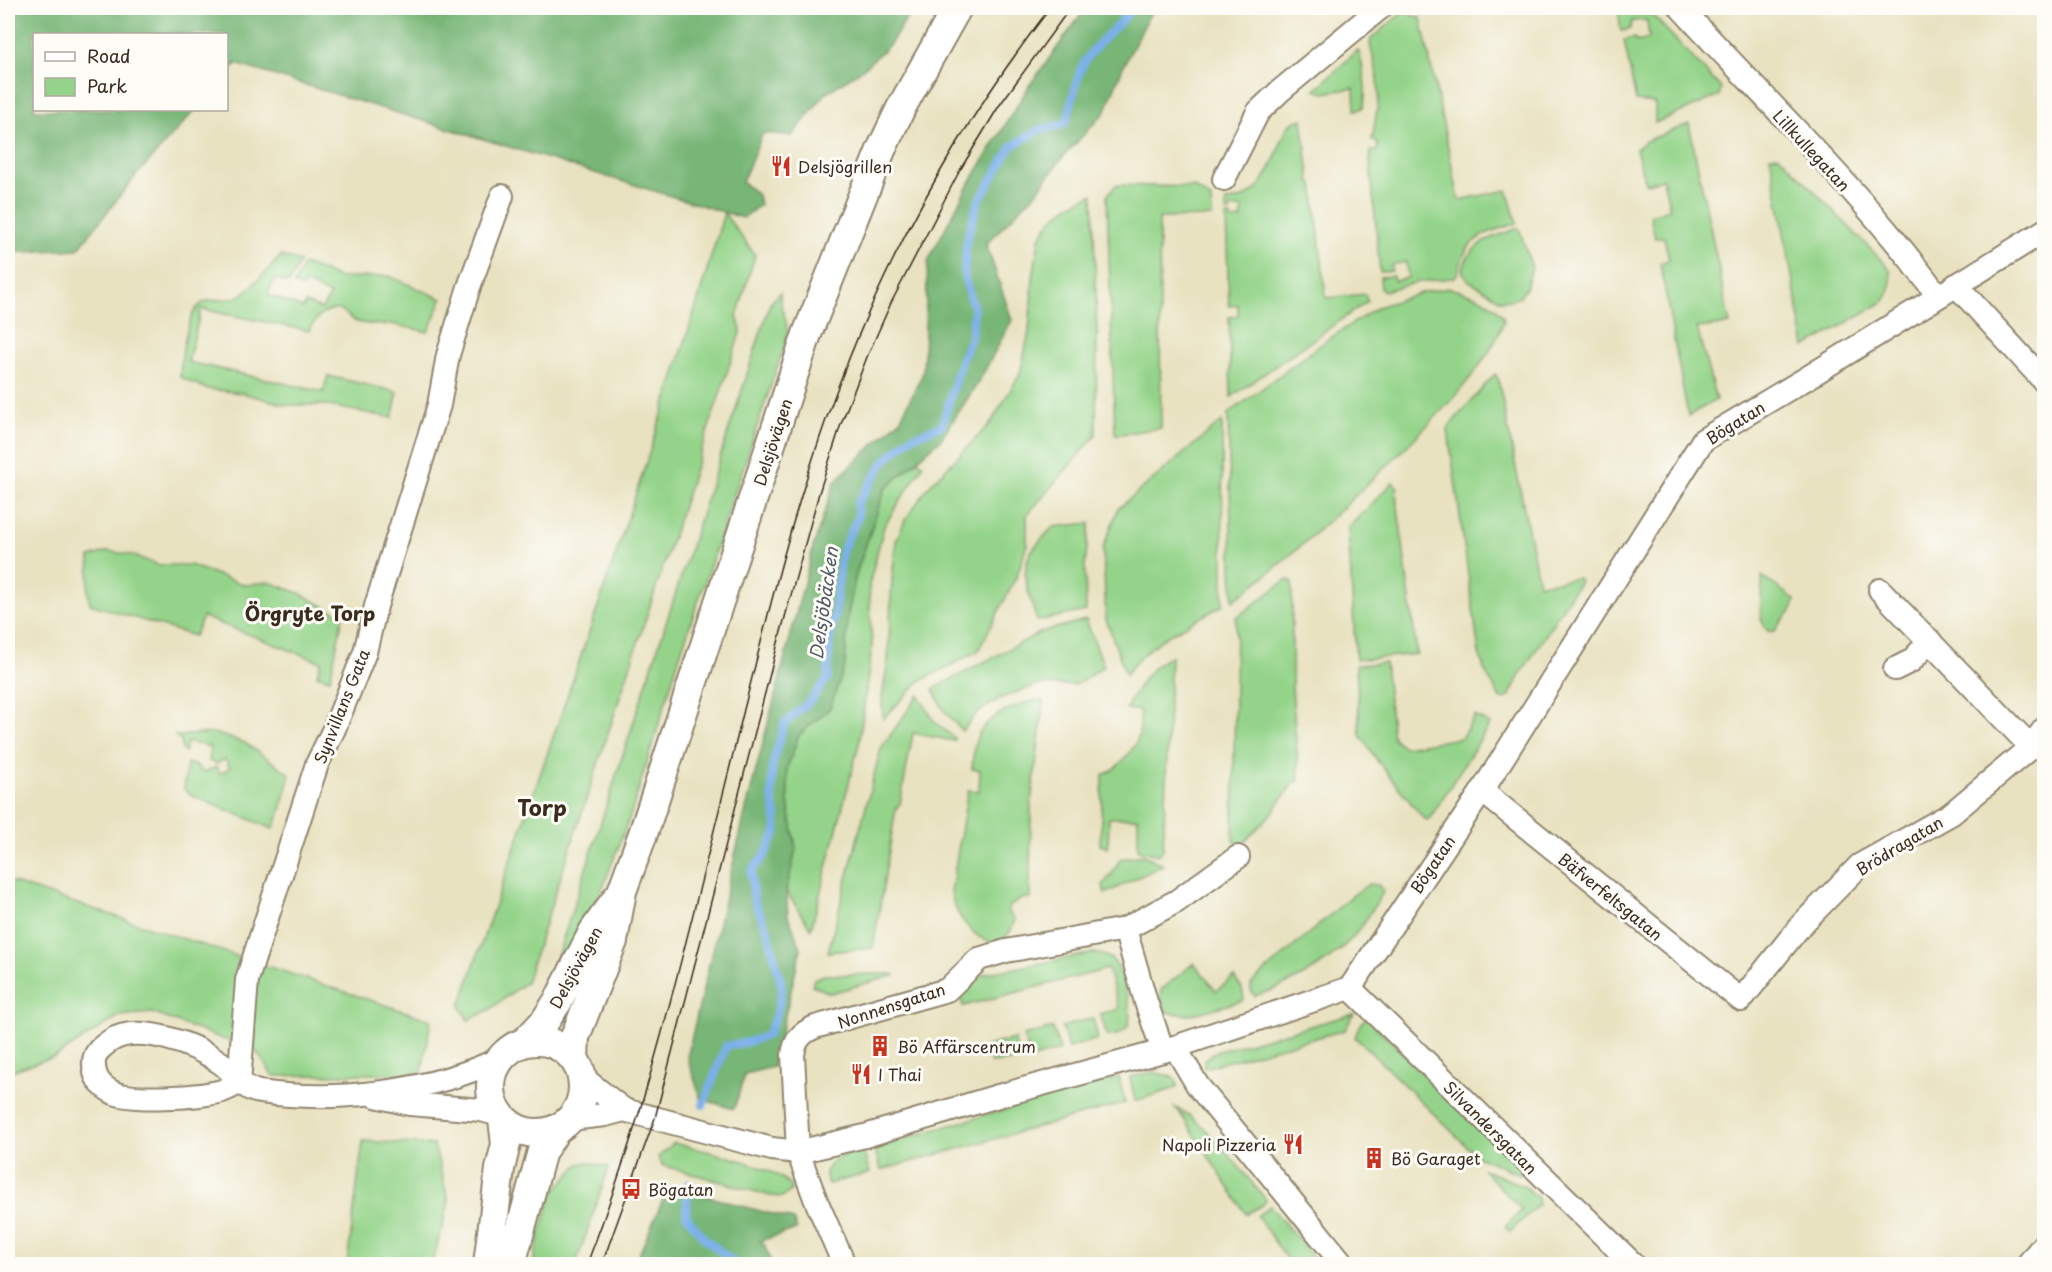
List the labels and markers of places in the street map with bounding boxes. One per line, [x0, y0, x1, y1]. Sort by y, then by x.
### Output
restaurant icon: Delsjögrillen [769, 154, 793, 178]
place label: Delsjögrillen [798, 154, 892, 178]
building icon: Bö Affärscentrum [868, 1034, 892, 1058]
place label: Bö Affärscentrum [897, 1034, 1036, 1058]
restaurant icon: I Thai [849, 1062, 873, 1086]
place label: I Thai [878, 1062, 922, 1086]
place label: Napoli Pizzeria [1162, 1132, 1277, 1156]
restaurant icon: Napoli Pizzeria [1281, 1132, 1305, 1156]
building icon: Bö Garaget [1362, 1146, 1386, 1170]
place label: Bö Garaget [1391, 1146, 1481, 1170]
bus stop icon: Bögatan [619, 1177, 643, 1201]
place label: Bögatan [648, 1177, 714, 1201]

